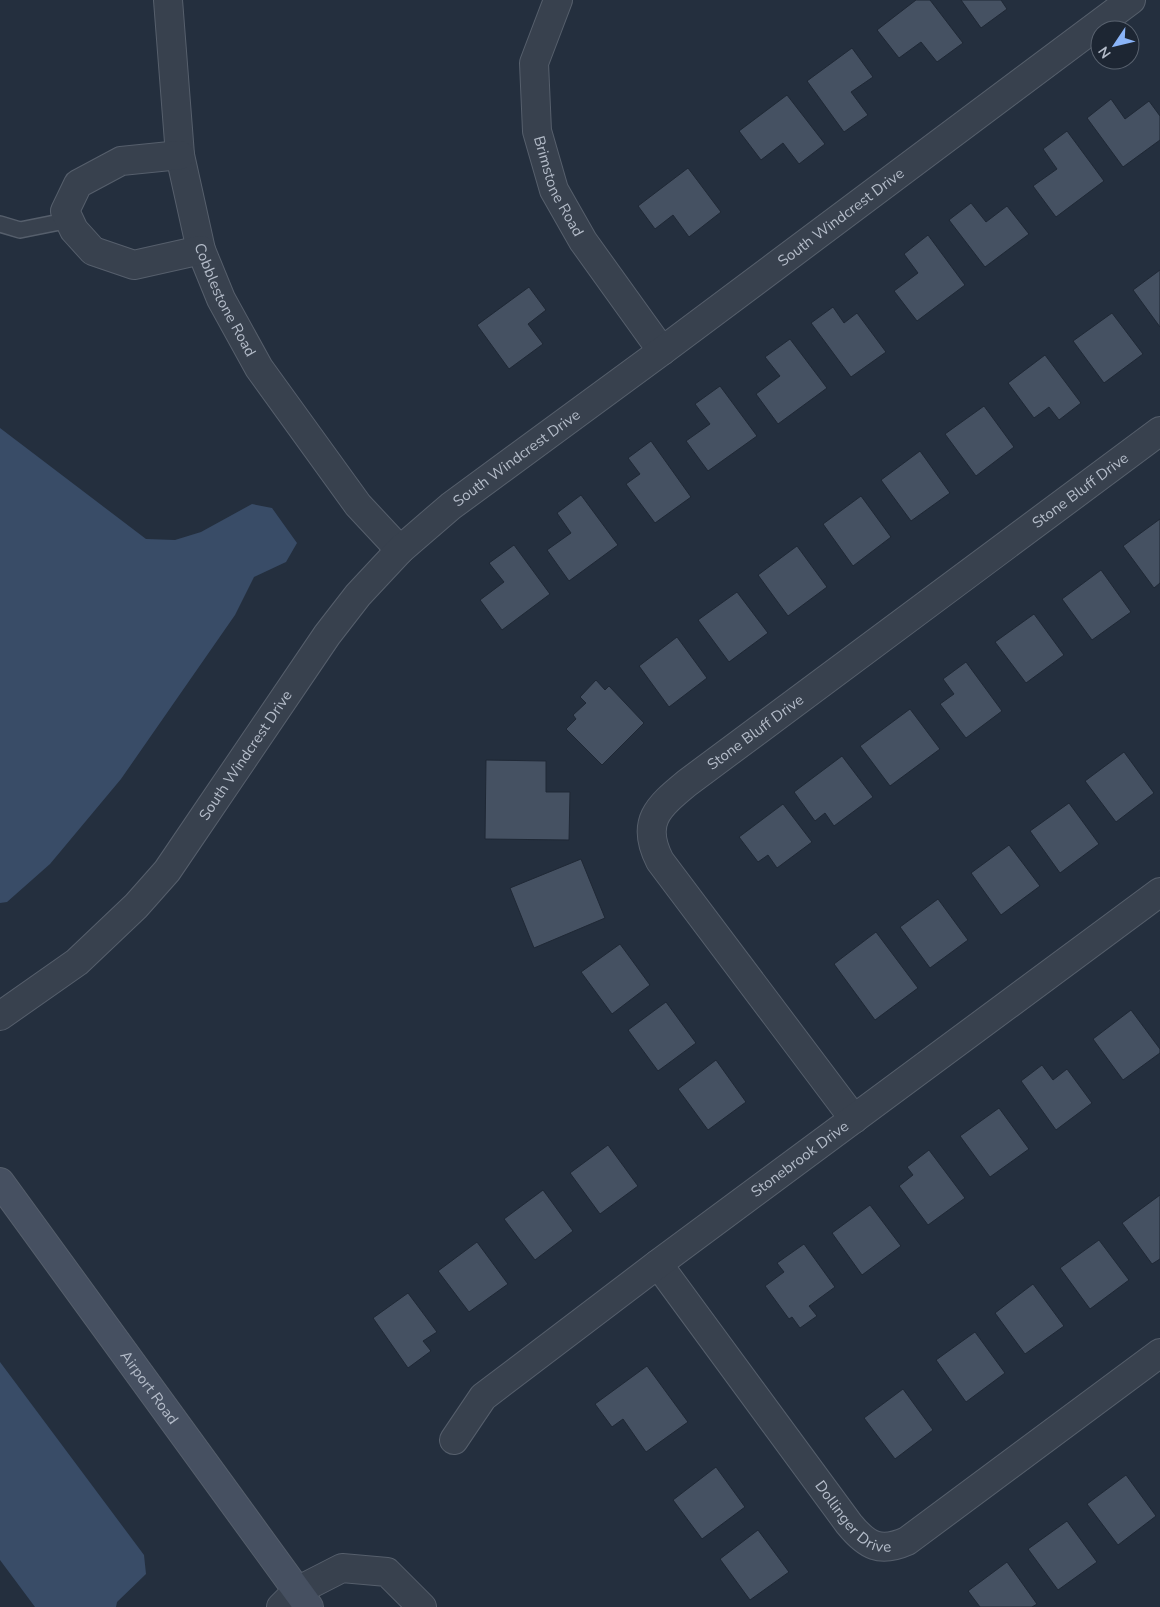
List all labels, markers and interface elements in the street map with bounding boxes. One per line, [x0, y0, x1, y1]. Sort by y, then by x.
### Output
north arrow [1090, 20, 1140, 70]
text: N [1094, 42, 1116, 62]
street label: Brimstone Road [529, 134, 588, 240]
street label: South Windcrest Drive [774, 163, 908, 271]
street label: Cobblestone Road [190, 241, 261, 360]
street label: South Windcrest Drive [449, 405, 584, 511]
street label: Stone Bluff Drive [1028, 448, 1132, 533]
street label: South Windcrest Drive [194, 686, 297, 824]
street label: Stone Bluff Drive [703, 690, 808, 775]
street label: Stonebrook Drive [747, 1116, 853, 1202]
street label: Airport Road [116, 1346, 183, 1428]
street label: Dollinger Drive [810, 1476, 892, 1557]

